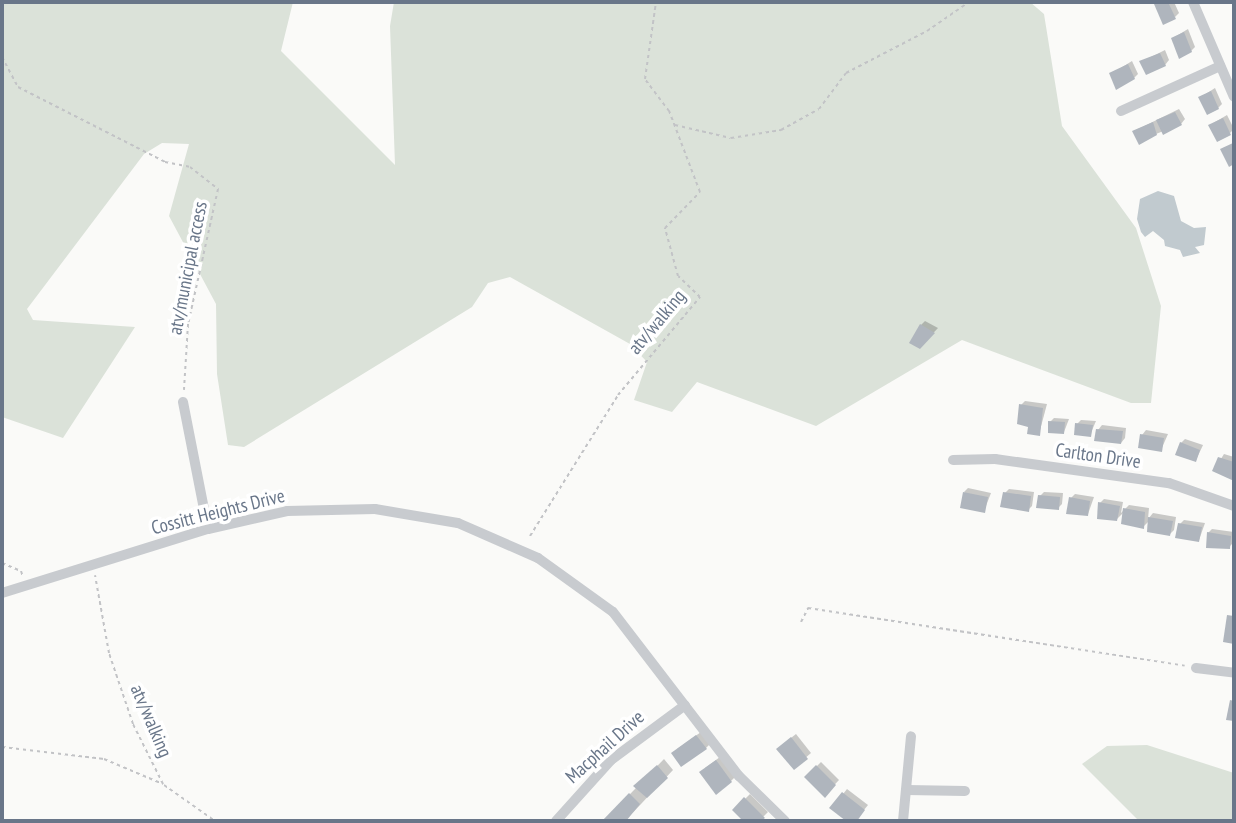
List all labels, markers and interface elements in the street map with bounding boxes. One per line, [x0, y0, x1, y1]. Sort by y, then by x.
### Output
street label: atv/municipal access [164, 199, 212, 337]
street label: atv/walking [624, 285, 690, 359]
street label: Carlton Drive [1054, 439, 1142, 473]
street label: Cossitt Heights Drive [149, 484, 287, 540]
street label: atv/walking [125, 681, 177, 761]
street label: Macphail Drive [561, 706, 649, 788]

